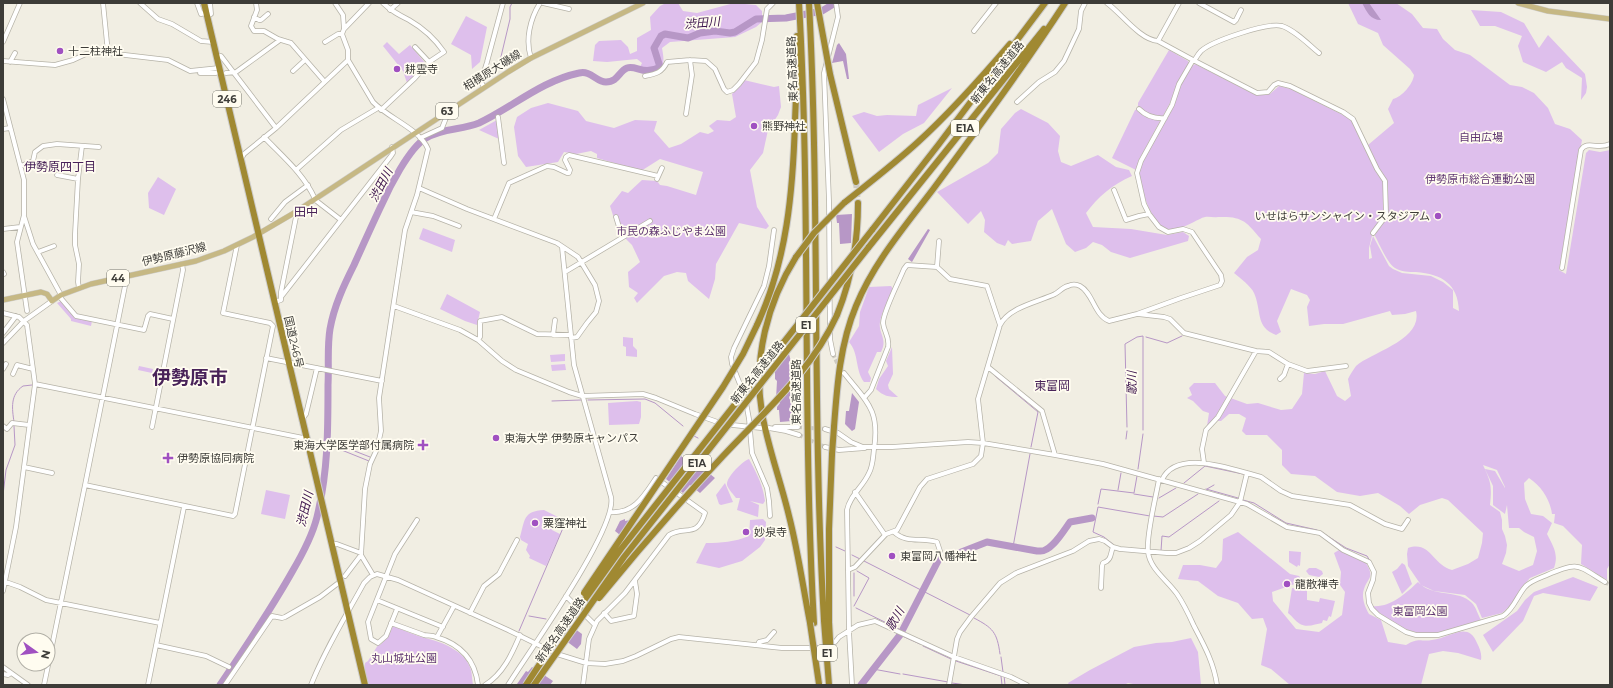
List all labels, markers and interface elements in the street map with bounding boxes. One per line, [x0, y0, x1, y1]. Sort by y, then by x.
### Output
water label: 渋田川 [683, 13, 723, 32]
street label: 東名高速道路 [784, 36, 800, 102]
street label: 新東名高速道路 [967, 38, 1027, 106]
place label: 十二柱神社 [68, 44, 123, 58]
marker: 十二柱神社 [55, 46, 65, 56]
street label: 相模原大磯線 [460, 47, 524, 93]
place label: 耕雲寺 [405, 62, 438, 76]
marker: 耕雲寺 [392, 64, 402, 74]
road number: 246 [213, 91, 241, 107]
road number: 63 [436, 103, 458, 119]
place label: 熊野神社 [762, 119, 806, 133]
road number: E1A [951, 120, 979, 136]
marker: 熊野神社 [749, 121, 759, 131]
park label: 自由広場 [1459, 130, 1503, 144]
district label: 伊勢原四丁目 [24, 159, 96, 174]
water label: 渋田川 [365, 164, 397, 204]
park label: 伊勢原市総合運動公園 [1425, 172, 1535, 186]
district label: 田中 [294, 204, 318, 219]
place label: いせはらサンシャイン・スタジアム [1255, 209, 1430, 223]
marker: いせはらサンシャイン・スタジアム [1433, 211, 1443, 221]
park label: 市民の森ふじやま公園 [616, 224, 726, 238]
street label: 伊勢原藤沢線 [140, 239, 208, 269]
road number: 44 [107, 270, 129, 286]
street label: 国道246号 [281, 315, 307, 369]
road number: E1 [796, 317, 816, 333]
street label: 新東名高速道路 [727, 338, 787, 406]
street label: 東名高速道路 [789, 359, 803, 425]
district label: 伊勢原市 [152, 366, 228, 389]
water label: 歌川 [1124, 369, 1139, 395]
district label: 東富岡 [1034, 378, 1070, 393]
place label: 東海大学 伊勢原キャンパス [504, 431, 639, 445]
marker: 東海大学 伊勢原キャンパス [491, 433, 501, 443]
place label: 東海大学医学部付属病院 [293, 438, 414, 452]
marker: 東海大学医学部付属病院 [417, 439, 429, 451]
place label: 伊勢原協同病院 [177, 451, 254, 465]
marker: 伊勢原協同病院 [162, 452, 174, 464]
road number: E1A [683, 455, 711, 471]
water label: 渋田川 [293, 488, 316, 528]
place label: 粟窪神社 [543, 516, 587, 530]
marker: 粟窪神社 [530, 518, 540, 528]
place label: 妙泉寺 [754, 525, 787, 539]
marker: 妙泉寺 [741, 527, 751, 537]
place label: 東富岡八幡神社 [900, 549, 977, 563]
marker: 東富岡八幡神社 [887, 551, 897, 561]
place label: 龍散禅寺 [1295, 577, 1339, 591]
marker: 龍散禅寺 [1282, 579, 1292, 589]
street label: 新東名高速道路 [532, 594, 588, 666]
water label: 歌川 [882, 603, 908, 633]
park label: 東富岡公園 [1393, 604, 1448, 618]
north arrow [16, 632, 56, 672]
road number: E1 [817, 645, 837, 661]
text: N [38, 648, 54, 660]
park label: 丸山城址公園 [371, 651, 437, 665]

